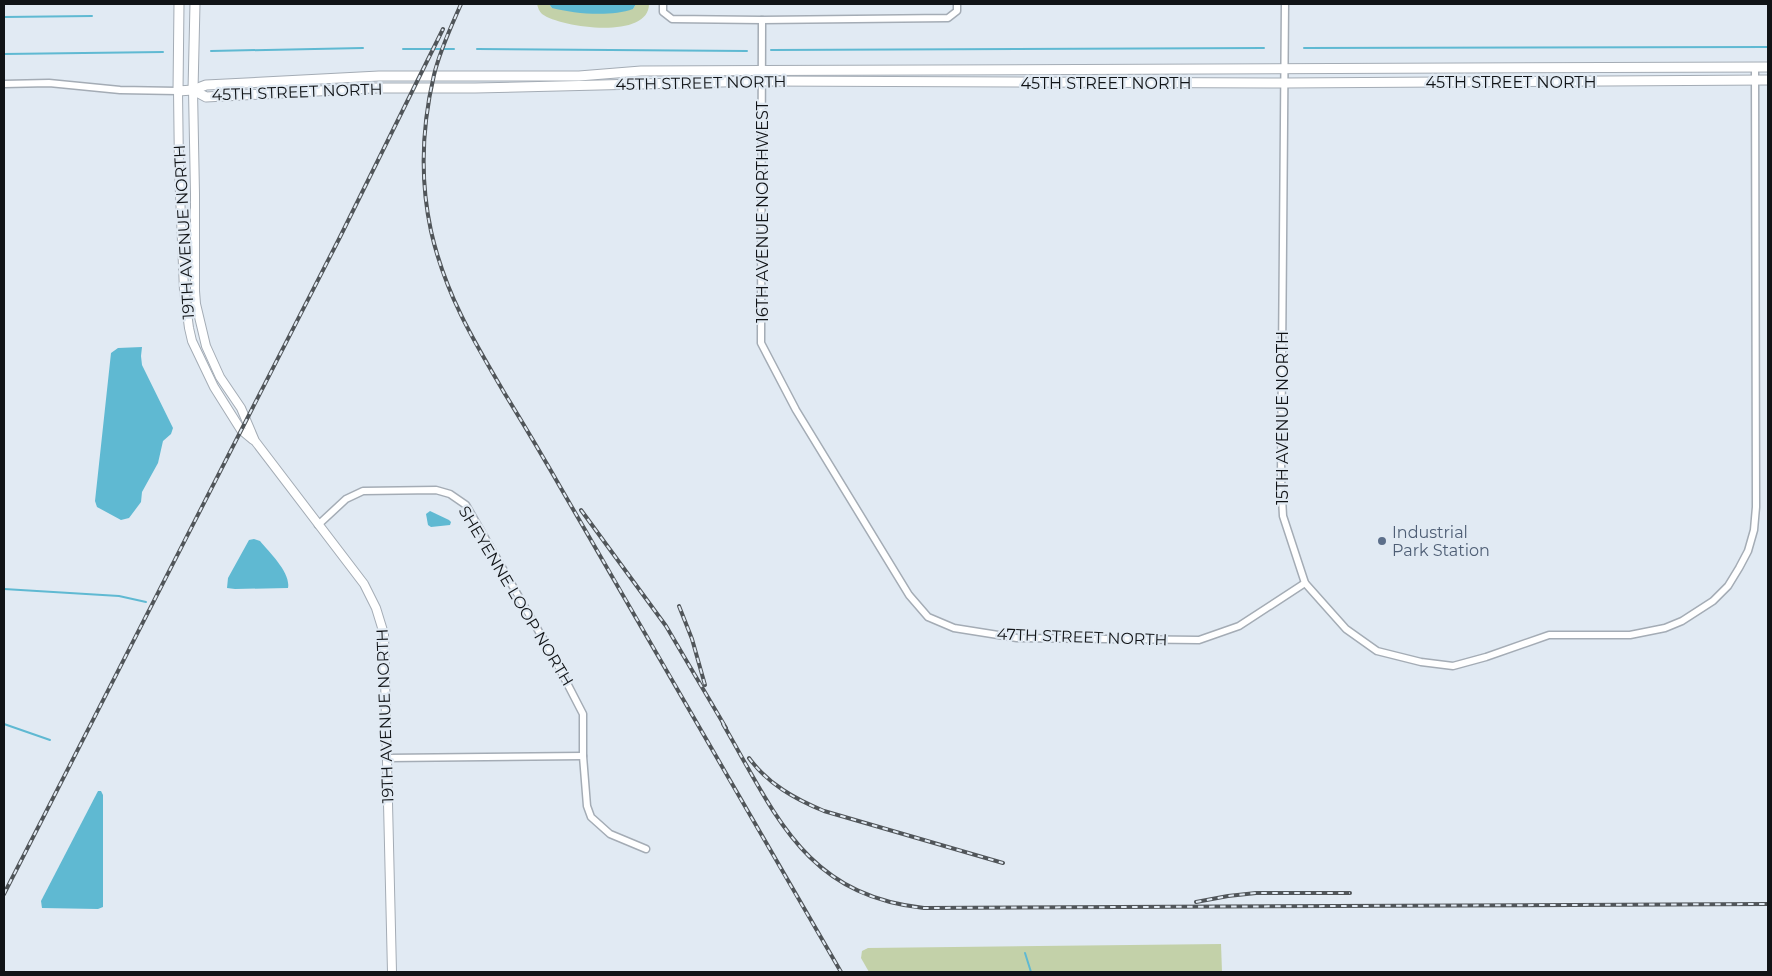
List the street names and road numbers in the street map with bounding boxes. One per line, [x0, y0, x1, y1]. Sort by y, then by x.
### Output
street label: 45TH STREET NORTH [615, 72, 787, 94]
street label: 45TH STREET NORTH [1425, 73, 1597, 92]
street label: 45TH STREET NORTH [1020, 74, 1192, 93]
street label: 45TH STREET NORTH [211, 80, 383, 104]
street label: 16TH AVENUE NORTHWEST [753, 100, 772, 323]
street label: 19TH AVENUE NORTH [170, 144, 198, 320]
street label: 15TH AVENUE NORTH [1273, 331, 1292, 505]
street label: SHEYENNE LOOP NORTH [455, 503, 577, 689]
street label: 47TH STREET NORTH [996, 625, 1168, 649]
street label: 19TH AVENUE NORTH [372, 628, 398, 804]

